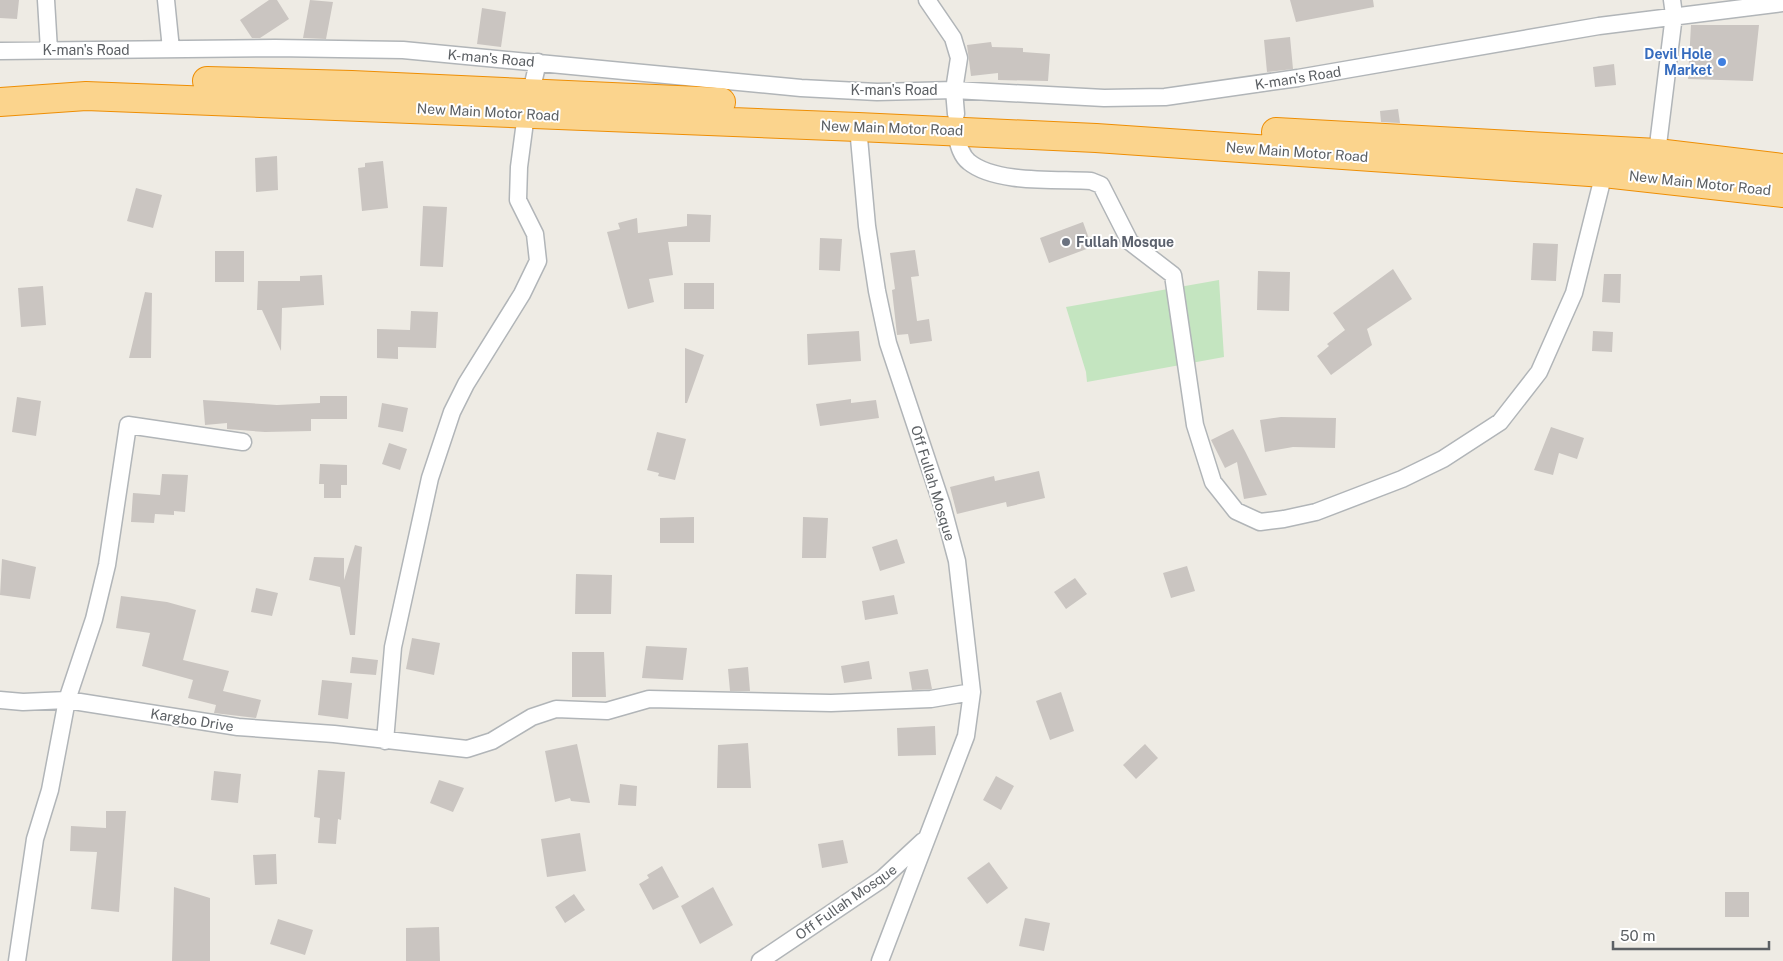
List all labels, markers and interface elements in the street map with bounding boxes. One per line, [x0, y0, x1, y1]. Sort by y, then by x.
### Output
street label: K-man's Road [42, 42, 130, 58]
street label: K-man's Road [447, 46, 535, 70]
place label: Devil Hole Market [1644, 46, 1712, 78]
marker: Devil Hole Market [1716, 56, 1728, 68]
street label: K-man's Road [1254, 63, 1342, 93]
street label: K-man's Road [850, 82, 938, 98]
street label: New Main Motor Road [416, 100, 560, 124]
street label: New Main Motor Road [820, 118, 964, 138]
street label: New Main Motor Road [1225, 139, 1369, 165]
street label: New Main Motor Road [1628, 168, 1772, 198]
place label: Fullah Mosque [1076, 234, 1174, 250]
marker: Fullah Mosque [1060, 236, 1072, 248]
street label: Off Fullah Mosque [908, 423, 958, 543]
street label: Kargbo Drive [149, 706, 235, 734]
street label: Off Fullah Mosque [792, 861, 900, 943]
scale bar [1613, 918, 1769, 950]
text: 50 m [1620, 927, 1655, 944]

